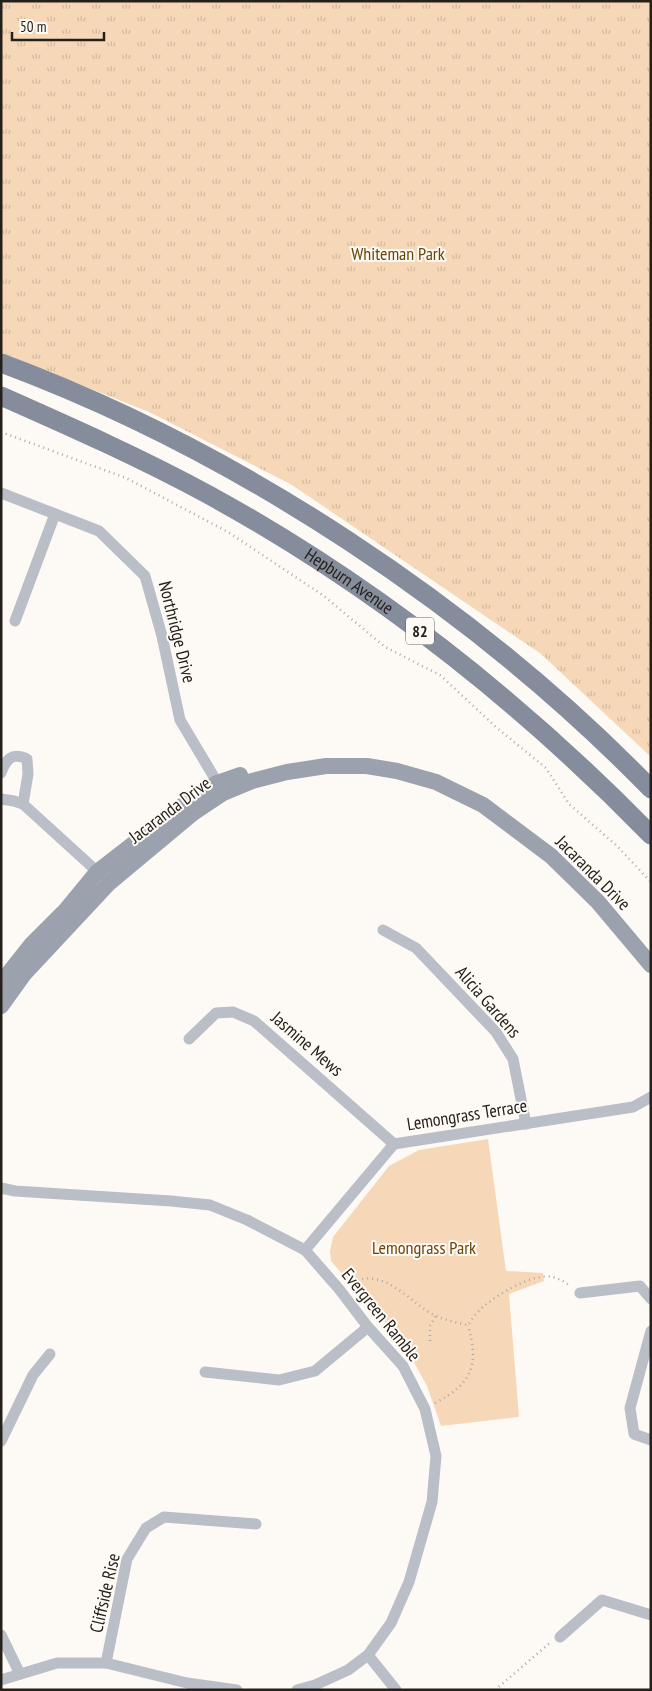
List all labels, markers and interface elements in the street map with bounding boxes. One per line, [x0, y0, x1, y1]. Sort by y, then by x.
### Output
scale bar [12, 10, 105, 42]
text: 50 m [20, 17, 46, 36]
park label: Whiteman Park [351, 242, 445, 265]
street label: Hepburn Avenue [301, 543, 398, 619]
street label: Northridge Drive [154, 579, 201, 685]
road number: 82 [406, 618, 434, 644]
street label: Jacaranda Drive [123, 771, 215, 848]
street label: Jacaranda Drive [550, 830, 636, 915]
street label: Alicia Gardens [451, 961, 526, 1042]
street label: Jasmine Mews [266, 1005, 348, 1081]
street label: Lemongrass Terrace [405, 1094, 529, 1135]
park label: Lemongrass Park [372, 1236, 476, 1259]
street label: Evergreen Ramble [337, 1263, 426, 1366]
street label: Cliffside Rise [84, 1551, 125, 1635]

